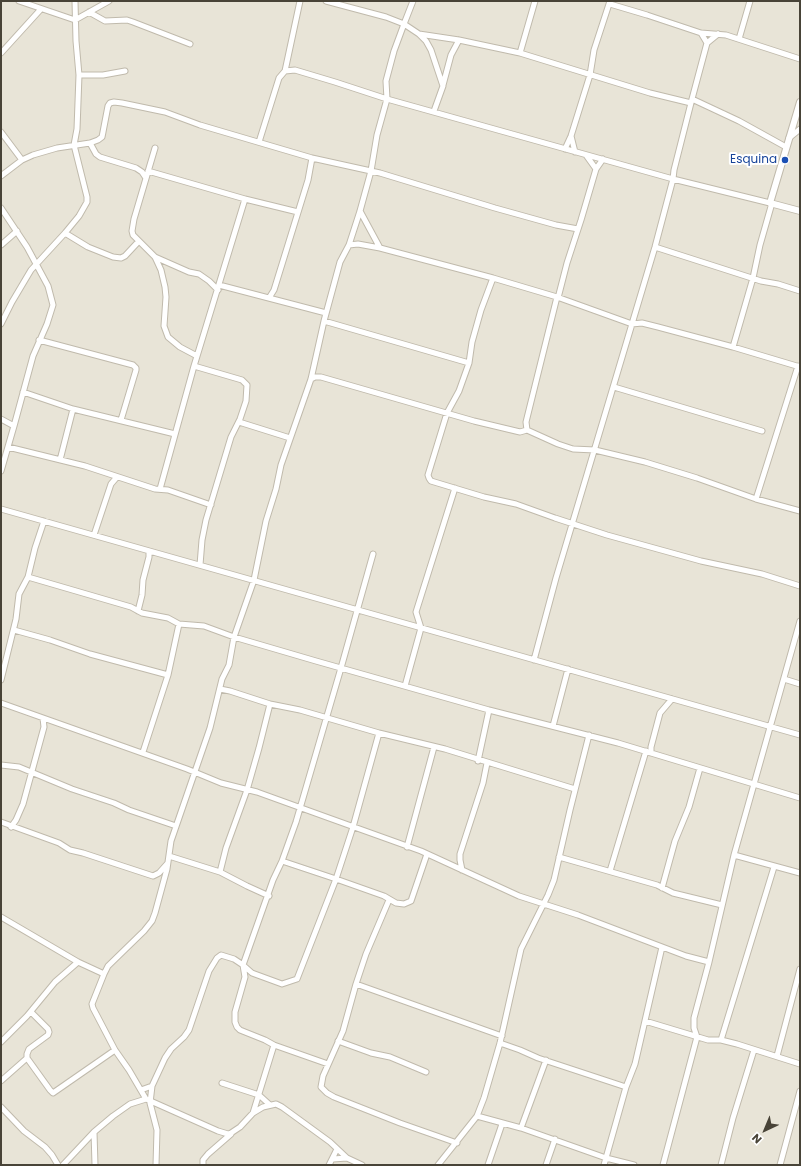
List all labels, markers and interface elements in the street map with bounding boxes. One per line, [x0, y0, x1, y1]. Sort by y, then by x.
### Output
place label: Esquina [730, 153, 777, 167]
marker: Esquina [780, 155, 790, 165]
north arrow [745, 1110, 785, 1150]
text: N [748, 1130, 765, 1147]

